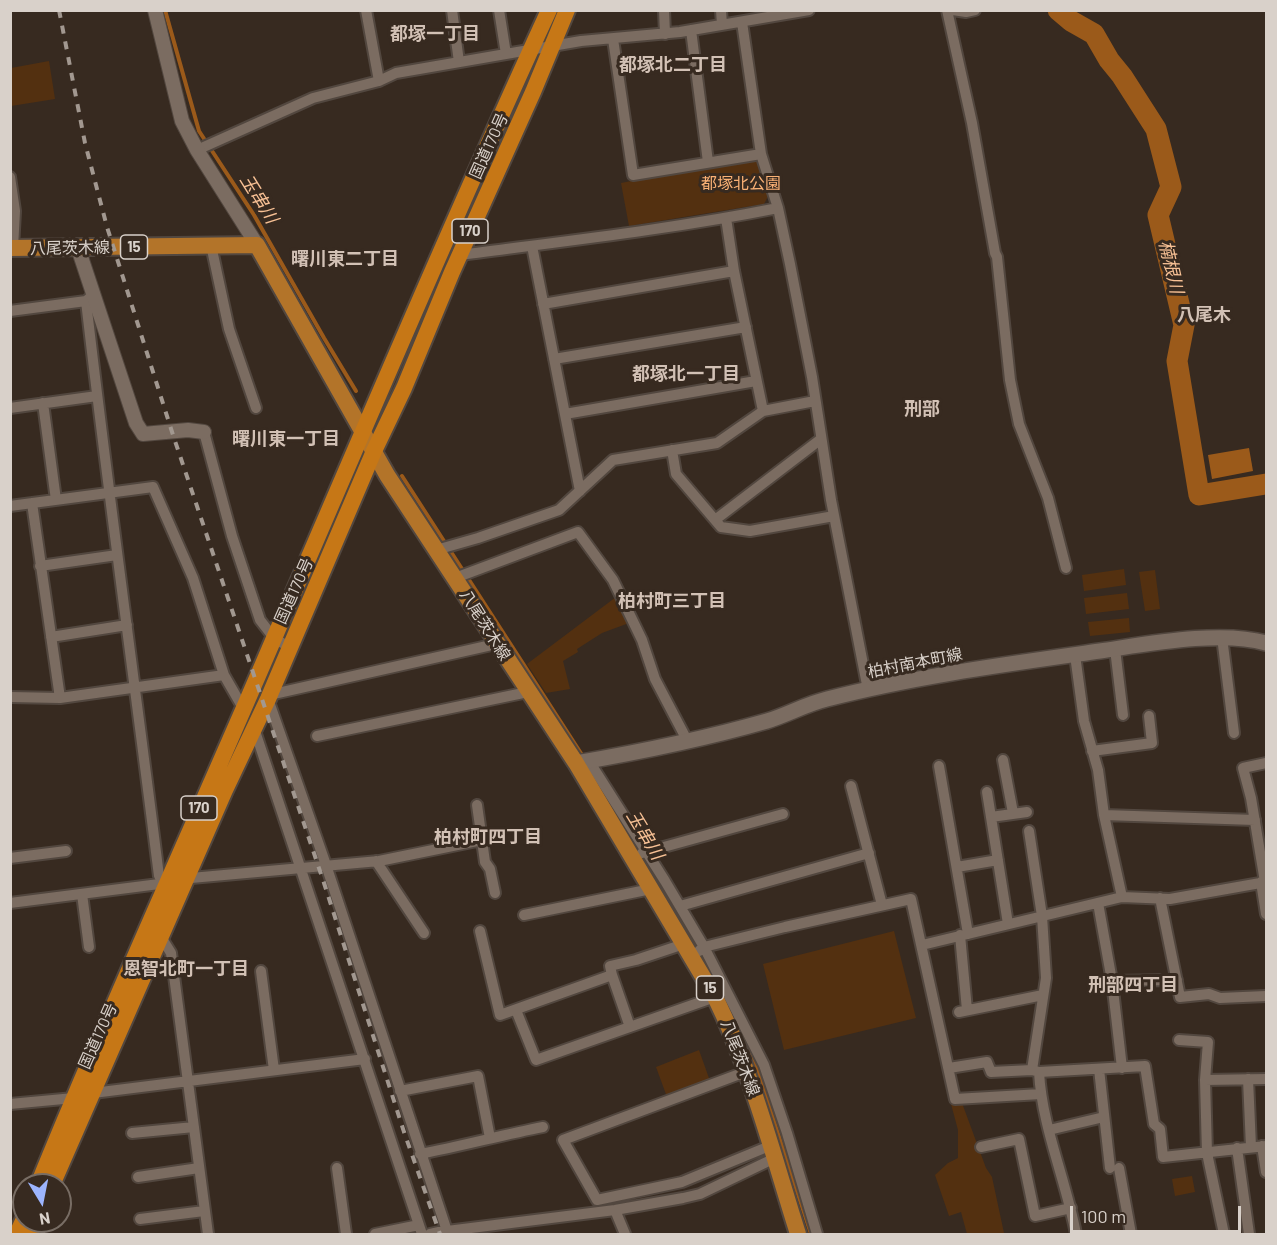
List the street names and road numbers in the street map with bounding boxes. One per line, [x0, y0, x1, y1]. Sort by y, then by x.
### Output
street label: 国道170号 [466, 110, 512, 182]
road number: 170 [452, 219, 488, 243]
road number: 15 [120, 235, 148, 259]
street label: 八尾茨木線 [30, 238, 110, 258]
street label: 国道170号 [271, 555, 317, 627]
street label: 八尾茨木線 [456, 586, 514, 664]
street label: 柏村南本町線 [866, 644, 964, 682]
road number: 170 [181, 796, 217, 820]
road number: 15 [696, 976, 724, 1000]
street label: 国道170号 [75, 1000, 121, 1072]
street label: 八尾茨木線 [717, 1017, 763, 1099]

